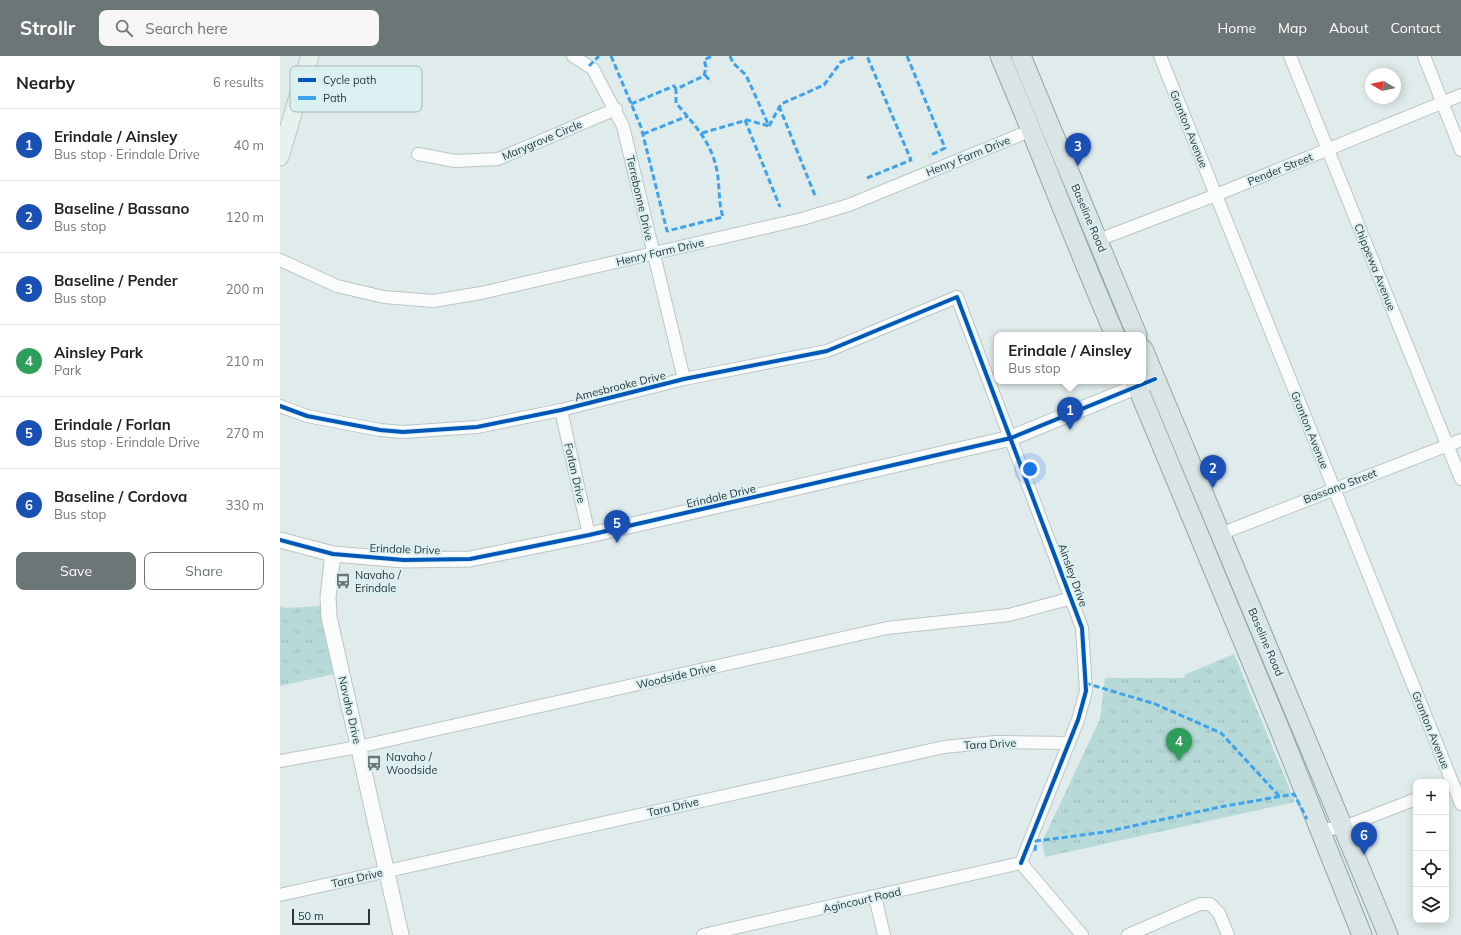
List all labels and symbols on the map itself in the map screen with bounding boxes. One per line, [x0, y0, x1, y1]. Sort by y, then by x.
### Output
legend [290, 66, 422, 112]
north arrow [1365, 68, 1401, 104]
text: Cycle path [323, 73, 376, 87]
street label: Granton Avenue [1167, 88, 1211, 170]
text: Path [323, 91, 347, 105]
street label: Marygrove Circle [500, 117, 584, 163]
street label: Henry Farm Drive [924, 133, 1012, 179]
pin: 3 [1065, 133, 1091, 166]
street label: Pender Street [1245, 149, 1315, 188]
street label: Terrebonne Drive [623, 154, 657, 242]
street label: Baseline Road [1068, 182, 1110, 254]
street label: Chippewa Avenue [1351, 221, 1399, 313]
street label: Henry Farm Drive [615, 235, 705, 269]
street label: Amesbrooke Drive [573, 368, 667, 404]
street label: Granton Avenue [1288, 389, 1332, 471]
pin: 1 [1057, 397, 1083, 430]
street label: Forlan Drive [561, 442, 589, 504]
pin: 2 [1200, 455, 1226, 488]
your location [1020, 459, 1040, 479]
street label: Bassano Street [1301, 466, 1379, 506]
street label: Erindale Drive [685, 481, 757, 511]
pin: 5 [604, 510, 630, 543]
street label: Erindale Drive [369, 541, 441, 557]
street label: Ainsley Drive [1055, 541, 1091, 609]
place label: Navaho / Erindale [355, 568, 402, 595]
bus stop icon: Navaho / Erindale [334, 572, 352, 590]
street label: Baseline Road [1245, 606, 1287, 678]
street label: Woodside Drive [635, 660, 717, 692]
street label: Navaho Drive [335, 675, 365, 745]
street label: Granton Avenue [1409, 689, 1453, 771]
pin: 4 [1166, 728, 1192, 761]
street label: Tara Drive [963, 736, 1017, 752]
place label: Navaho / Woodside [386, 750, 437, 777]
bus stop icon: Navaho / Woodside [365, 754, 383, 772]
street label: Tara Drive [646, 794, 700, 820]
pin: 6 [1351, 822, 1377, 855]
street label: Tara Drive [330, 865, 384, 891]
street label: Agincourt Road [822, 884, 902, 916]
scale bar [292, 907, 370, 926]

